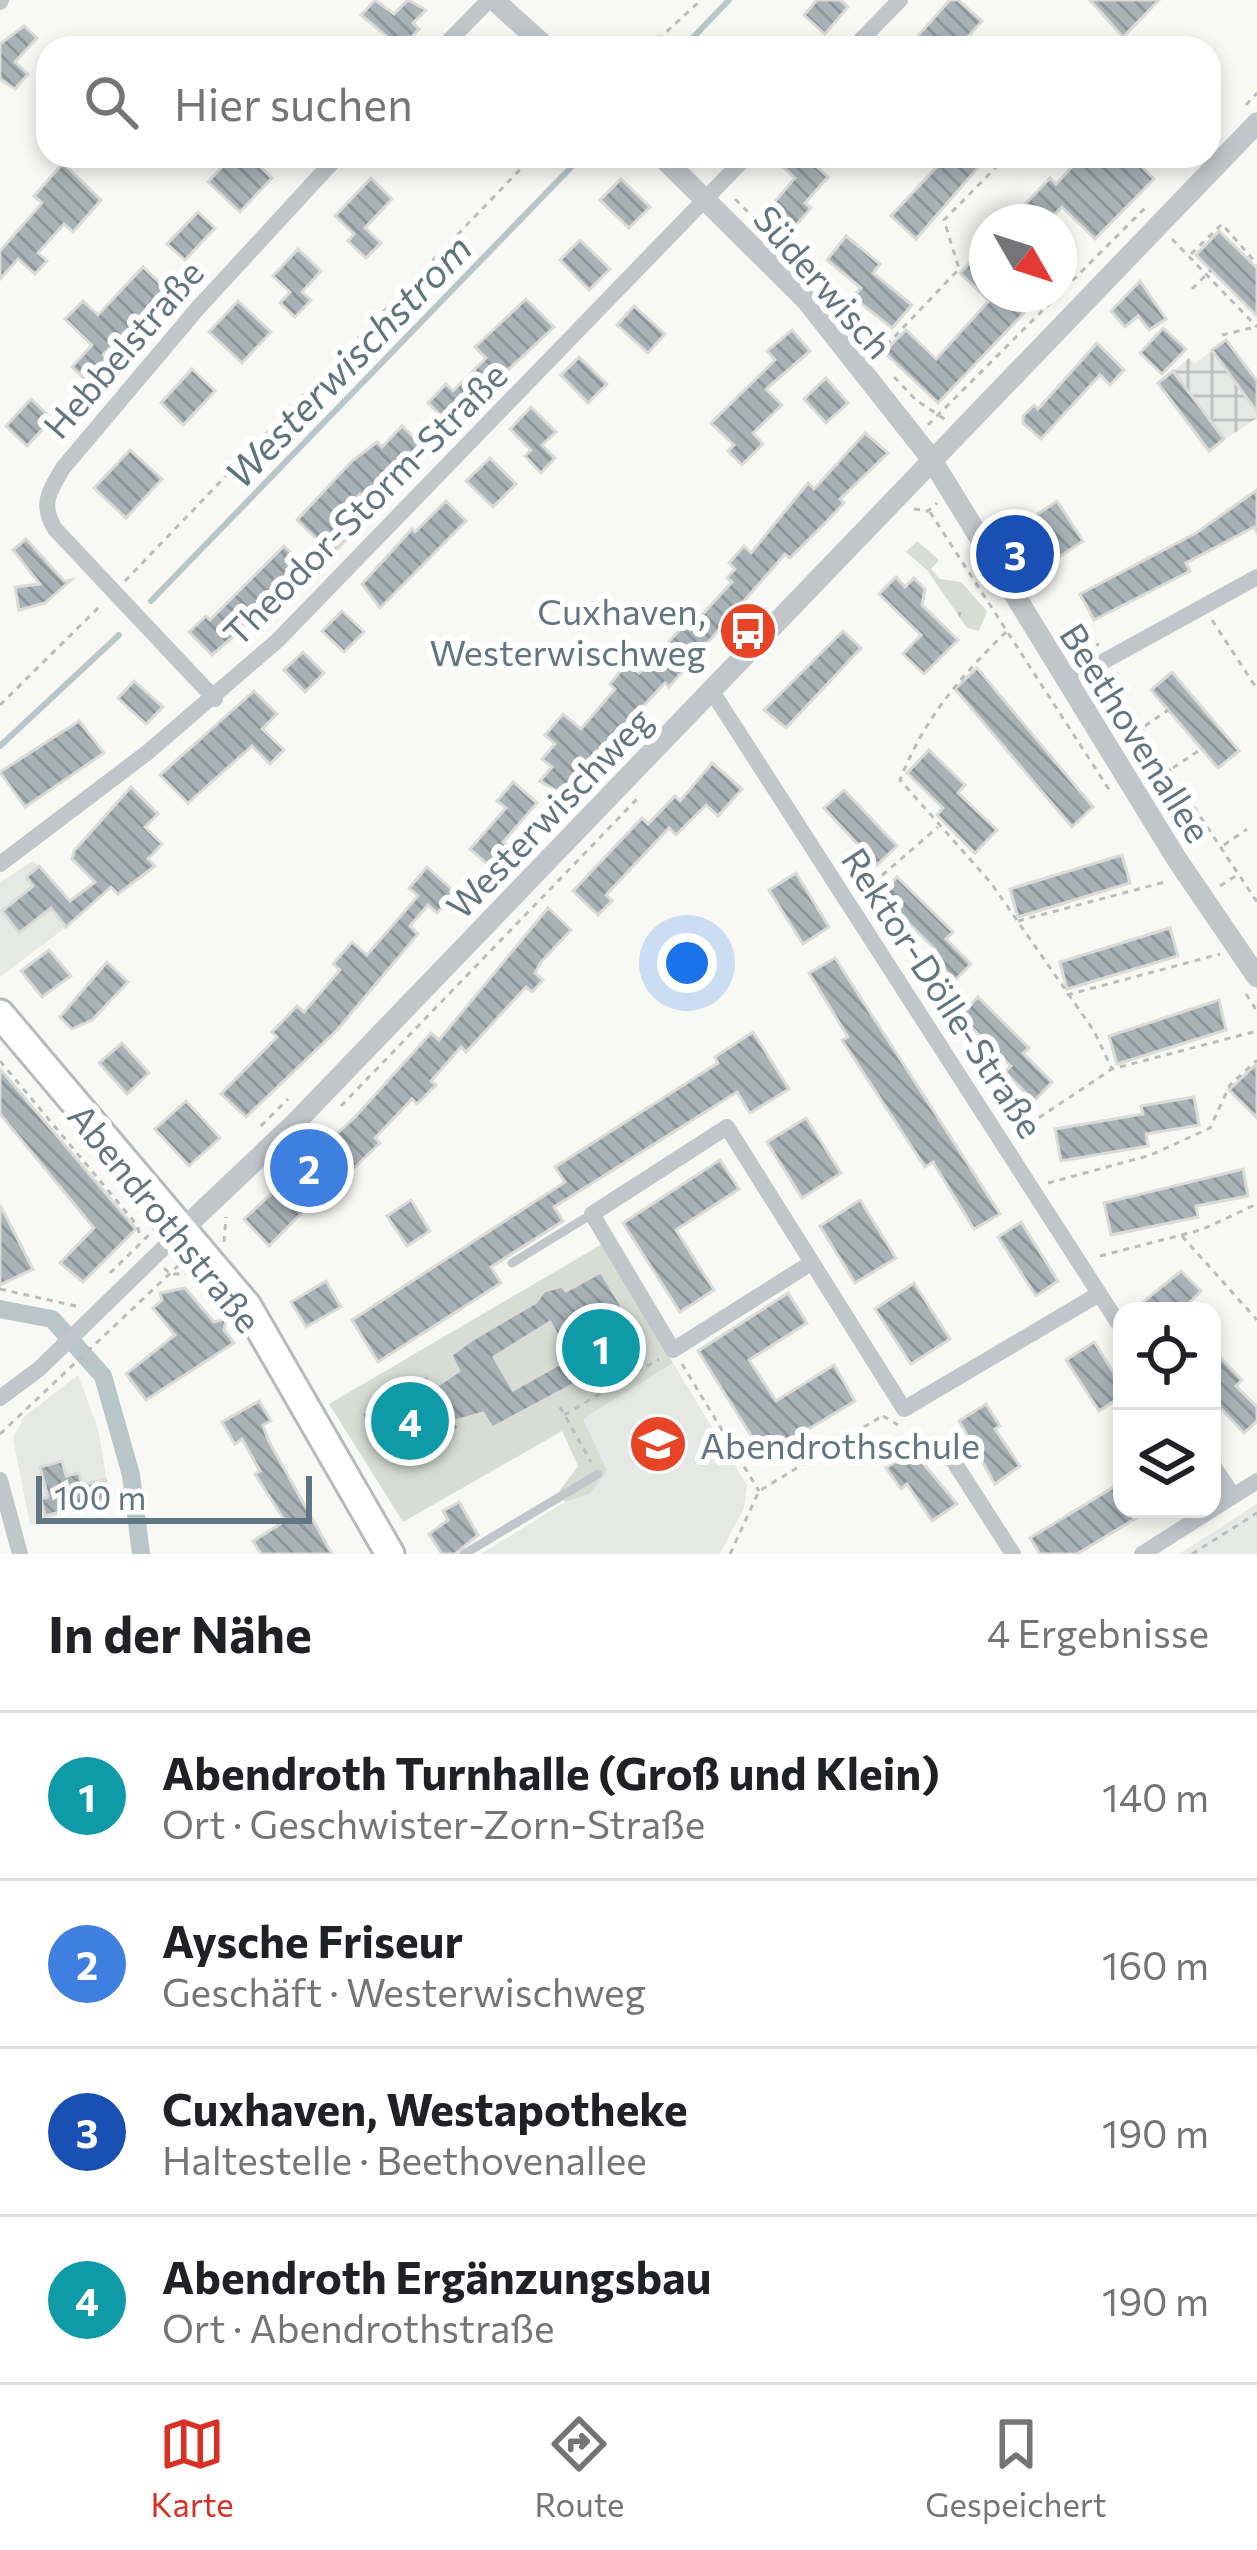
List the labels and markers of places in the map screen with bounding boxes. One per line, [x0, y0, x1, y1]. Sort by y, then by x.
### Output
pin: 3 [976, 509, 1054, 599]
place label: Cuxhaven, Westerwischweg [430, 588, 706, 673]
bus stop icon: Cuxhaven, Westerwischweg [717, 600, 779, 662]
pin: 2 [270, 1123, 348, 1213]
pin: 1 [562, 1303, 640, 1393]
pin: 4 [371, 1376, 449, 1466]
school or university icon: Abendrothschule [627, 1413, 689, 1475]
place label: Abendrothschule [700, 1422, 980, 1466]

